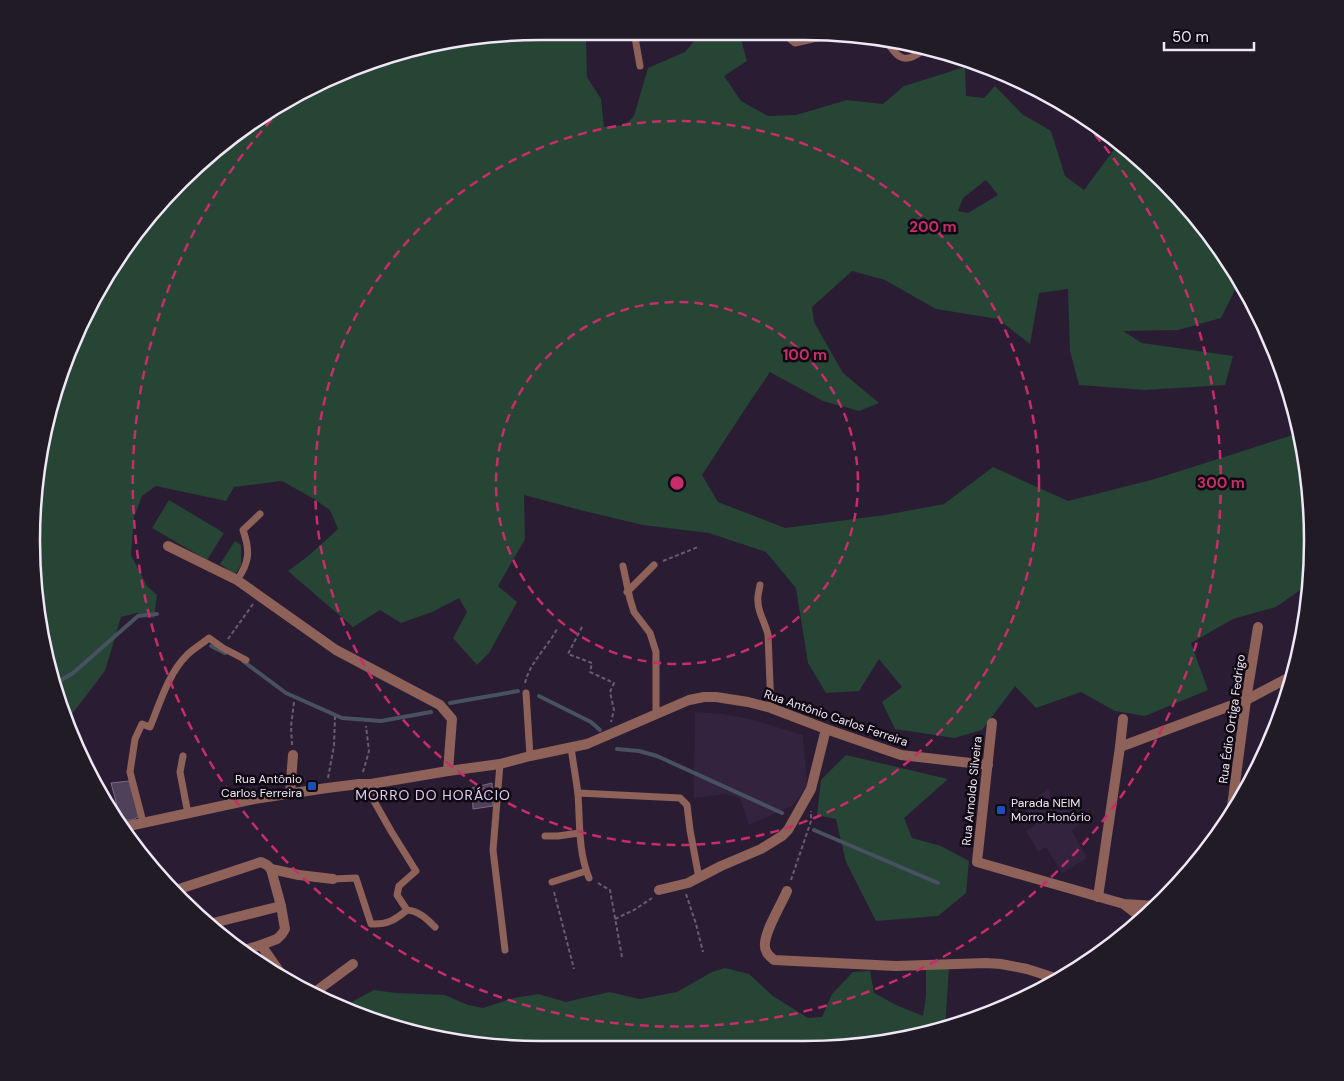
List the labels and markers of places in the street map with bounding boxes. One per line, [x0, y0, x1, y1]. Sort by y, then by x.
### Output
centre of rings [668, 474, 686, 492]
place label: Rua Antônio Carlos Ferreira [221, 771, 302, 801]
marker: Rua Antônio Carlos Ferreira [306, 780, 318, 792]
place label: Parada NEIM Morro Honório [1011, 795, 1091, 825]
marker: Parada NEIM Morro Honório [995, 804, 1007, 816]

